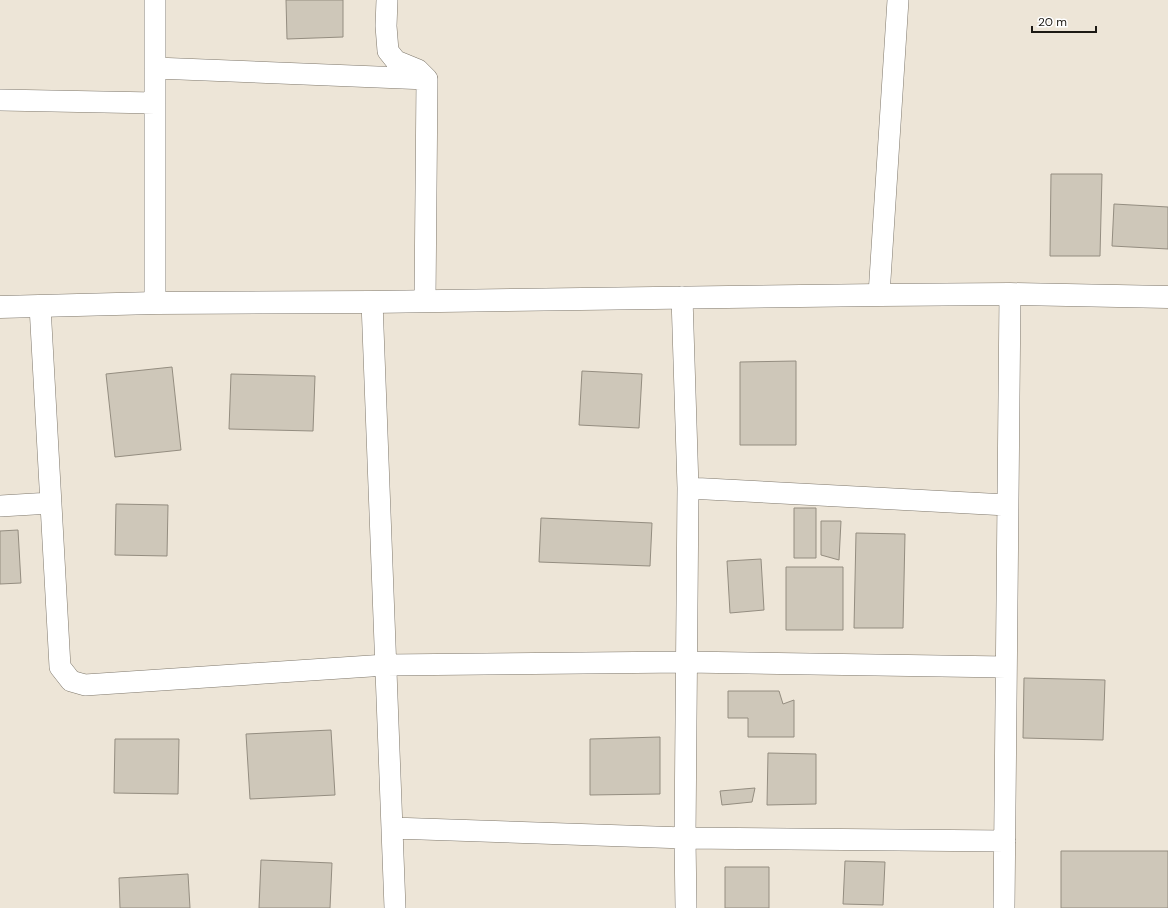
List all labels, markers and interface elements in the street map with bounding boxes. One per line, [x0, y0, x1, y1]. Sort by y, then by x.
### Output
scale bar [1032, 8, 1096, 34]
text: 20 m [1038, 14, 1067, 30]

